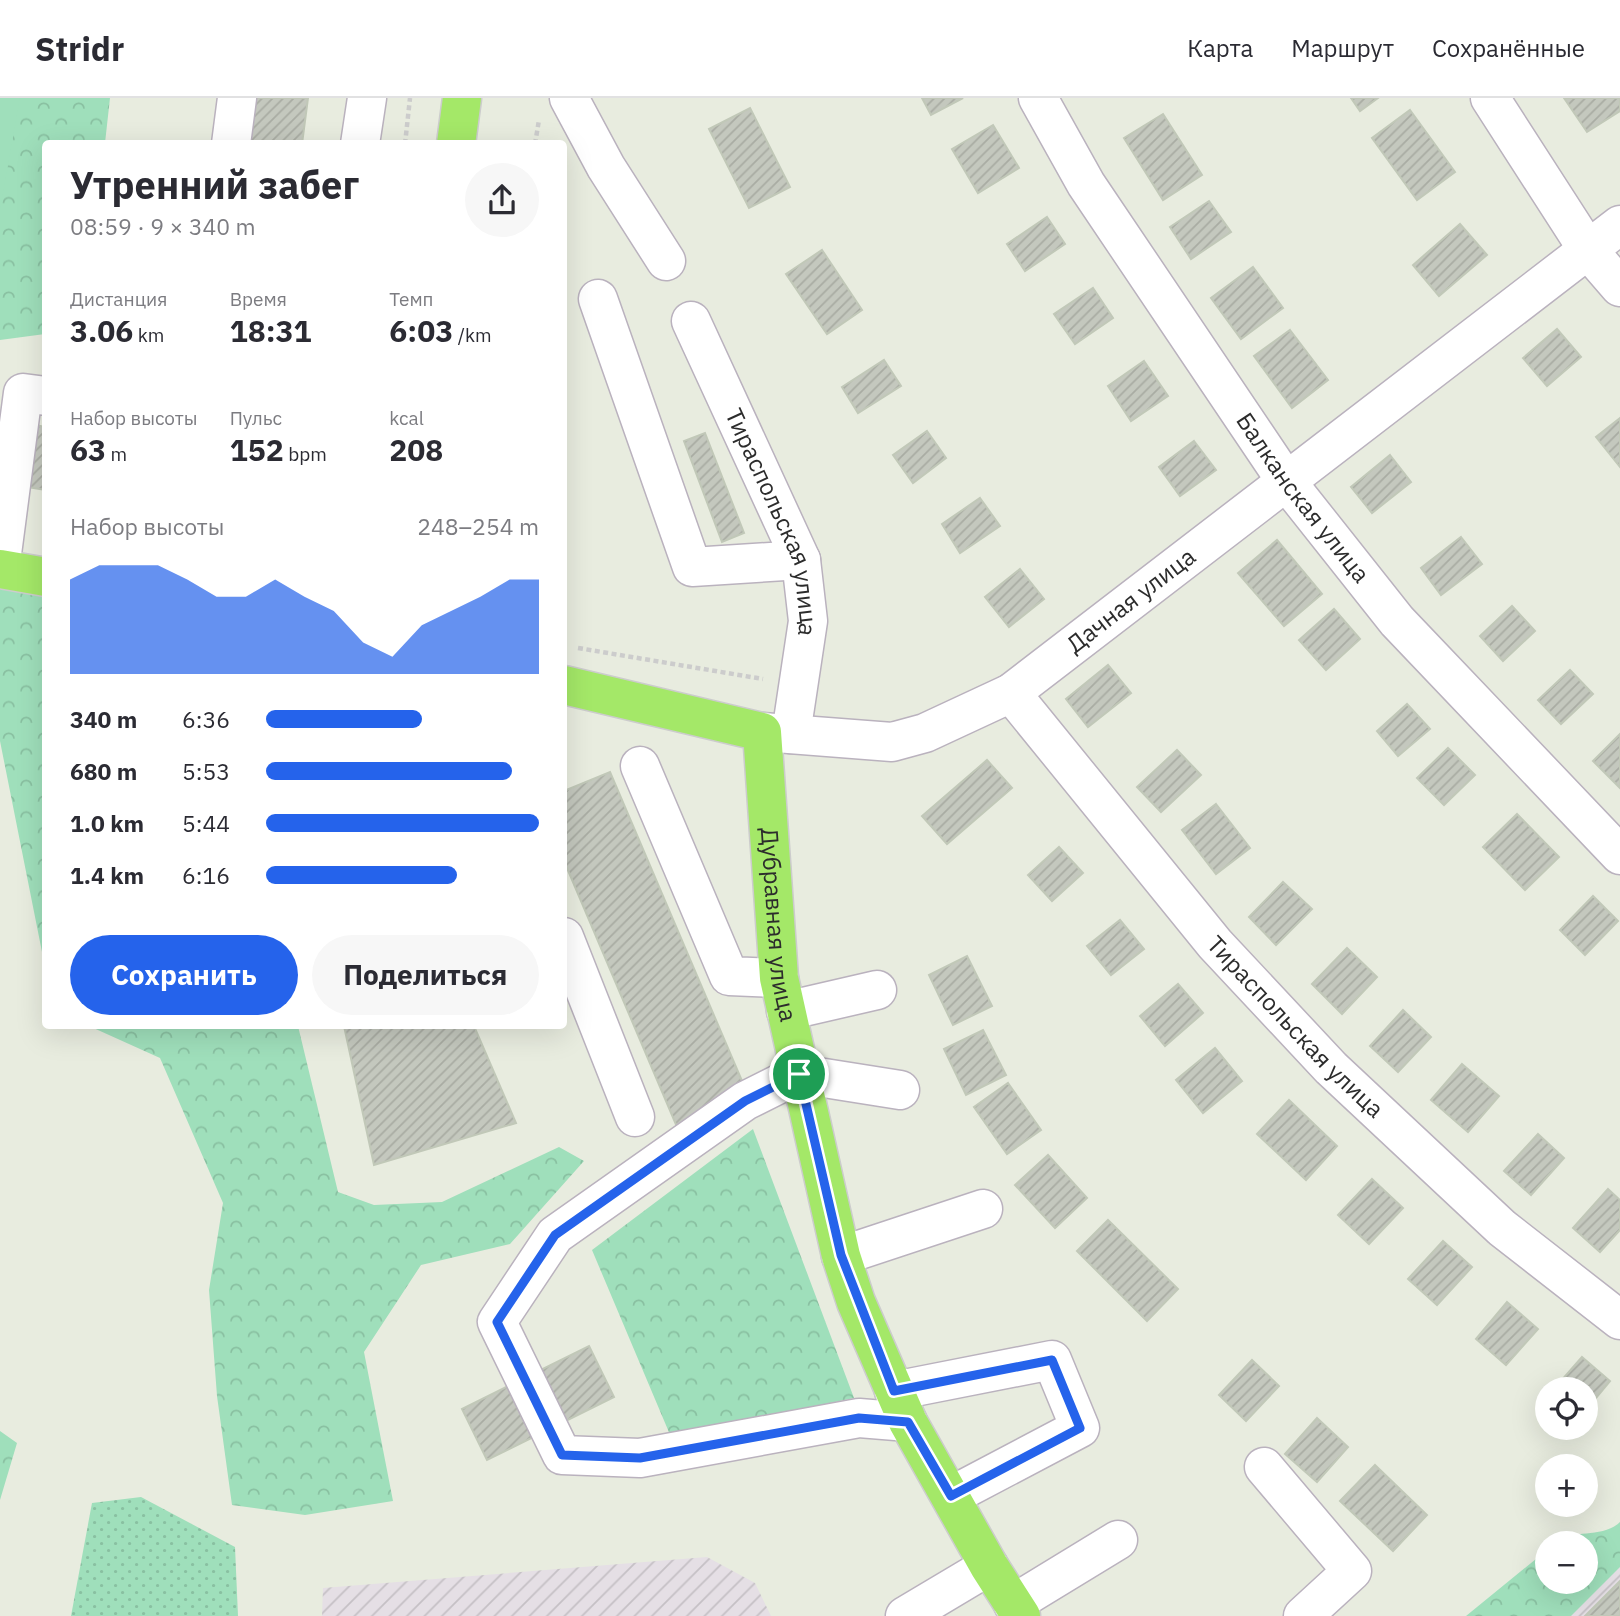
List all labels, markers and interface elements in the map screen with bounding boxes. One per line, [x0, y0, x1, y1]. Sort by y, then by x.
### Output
text: Stridr [35, 27, 124, 70]
text: Карта [1187, 32, 1253, 64]
text: Маршрут [1291, 32, 1394, 64]
text: Сохранённые [1432, 32, 1585, 64]
text: Утренний забег [70, 160, 359, 209]
button: share [465, 163, 539, 237]
text: 08:59 · 9 × 340 m [70, 211, 256, 241]
text: Дистанция [70, 287, 167, 311]
text: Время [230, 287, 287, 311]
text: Темп [389, 287, 434, 311]
text: 3.06 [70, 311, 133, 350]
text: 18:31 [230, 311, 312, 350]
text: 6:03 [389, 311, 453, 350]
text: km [133, 323, 164, 347]
text: /km [453, 323, 492, 347]
street label: Тираспольская улица [718, 403, 825, 639]
text: Набор высоты [70, 406, 197, 430]
text: Пульс [230, 406, 282, 430]
text: kcal [389, 406, 424, 430]
street label: Балканская улица [1229, 406, 1378, 589]
text: 63 [70, 430, 106, 469]
text: 152 [230, 430, 284, 469]
text: 208 [389, 430, 443, 469]
text: m [106, 442, 127, 466]
text: bpm [284, 442, 327, 466]
text: Набор высоты [70, 511, 224, 541]
text: 248–254 m [417, 511, 539, 541]
street label: Дачная улица [1059, 540, 1202, 660]
text: 340 m [70, 704, 137, 734]
text: 6:36 [182, 704, 230, 734]
text: 680 m [70, 756, 137, 786]
text: 5:53 [182, 756, 230, 786]
text: 1.0 km [70, 808, 144, 838]
text: 5:44 [182, 808, 230, 838]
street label: Дубравная улица [754, 827, 805, 1025]
text: 1.4 km [70, 860, 144, 890]
text: 6:16 [182, 860, 230, 890]
street label: Тираспольская улица [1200, 929, 1391, 1125]
button: Сохранить [70, 935, 298, 1015]
button: Поделиться [312, 935, 539, 1015]
pin [769, 1044, 829, 1104]
icon: arrive [780, 1055, 818, 1093]
map controls [1535, 1377, 1598, 1594]
button: locate [1535, 1377, 1598, 1440]
button: + [1535, 1454, 1598, 1517]
button: − [1535, 1531, 1598, 1594]

